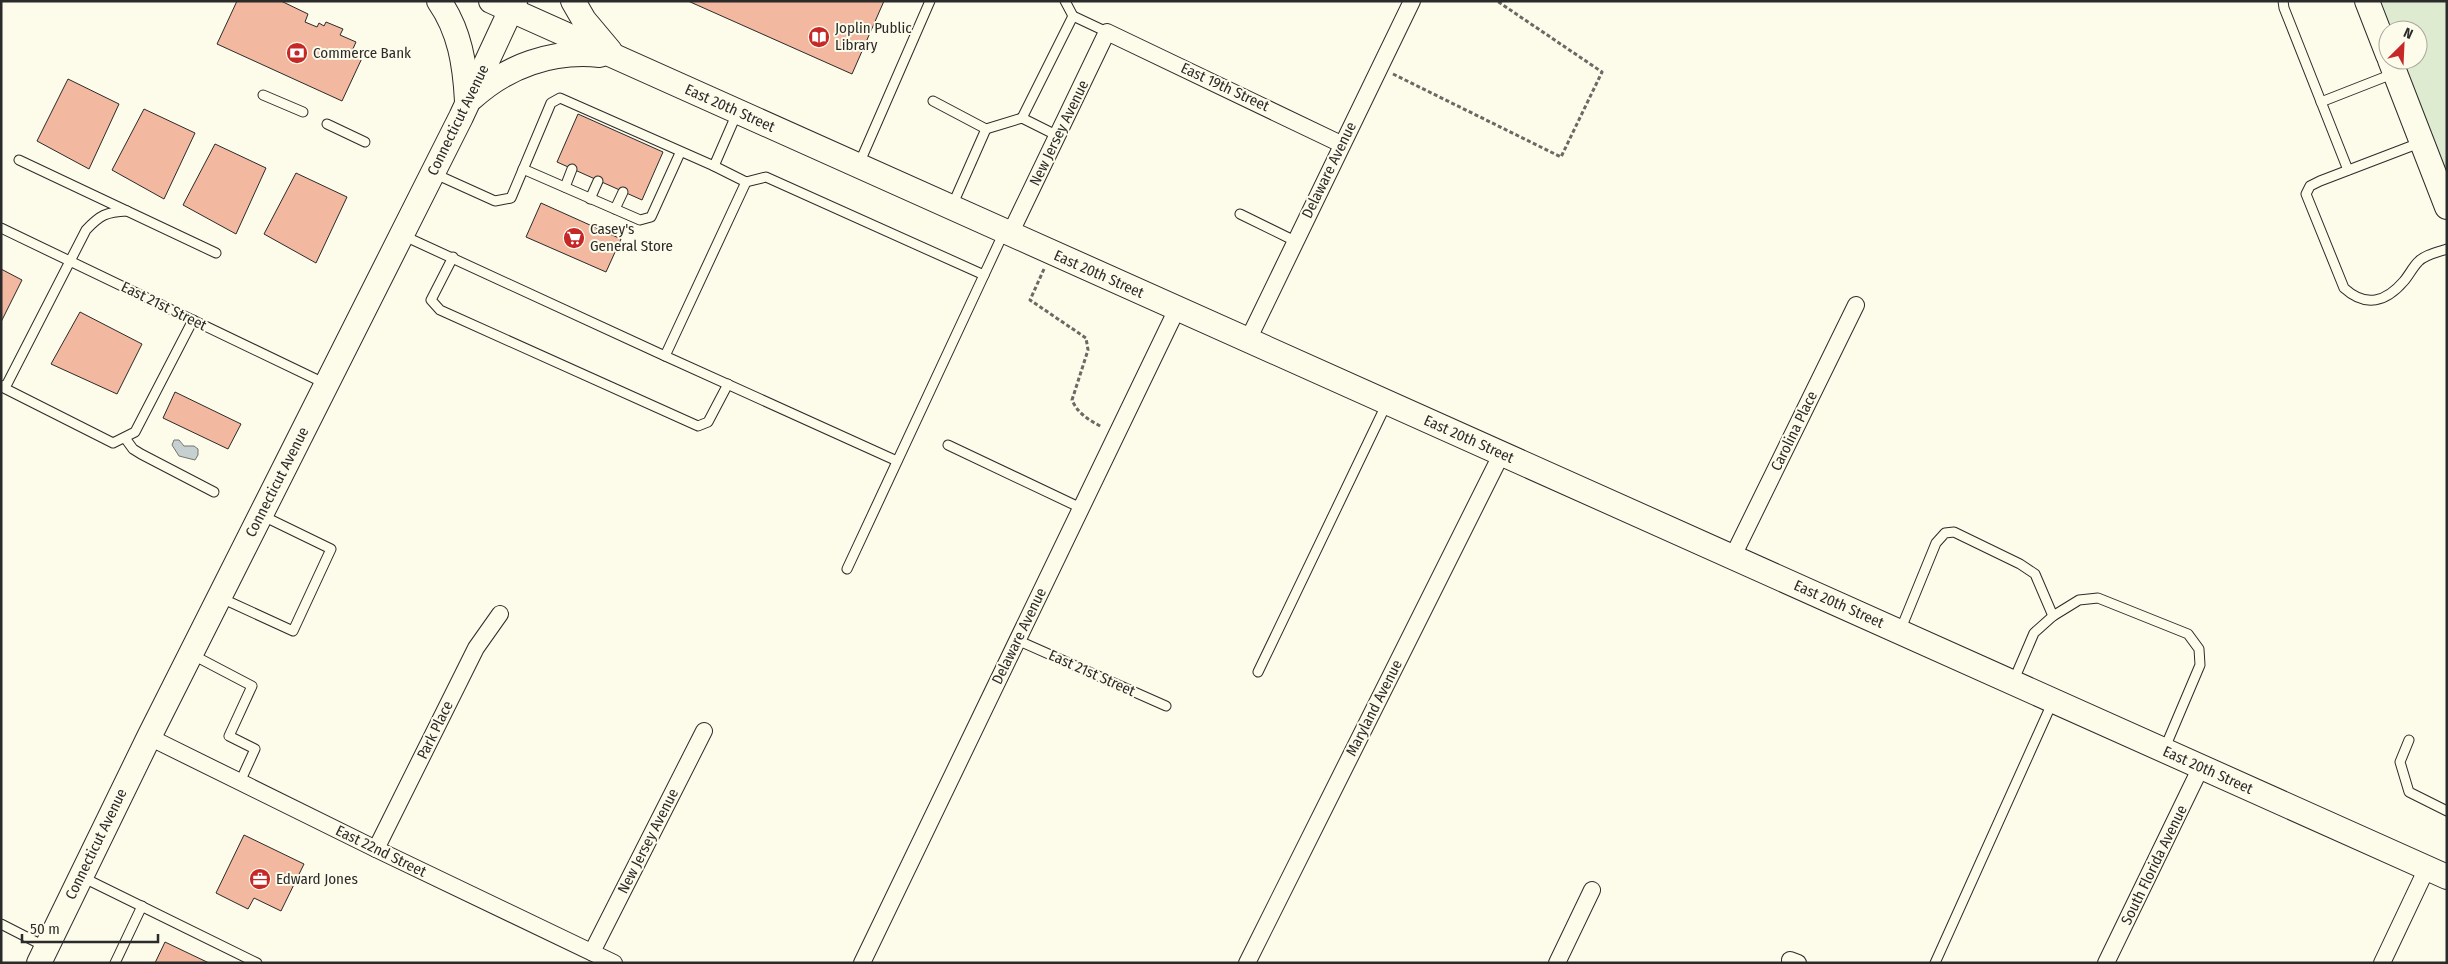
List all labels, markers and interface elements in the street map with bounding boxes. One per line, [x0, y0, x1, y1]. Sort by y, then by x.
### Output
place label: Joplin Public Library [835, 19, 912, 54]
north arrow [2378, 20, 2428, 70]
text: N [2401, 24, 2415, 43]
library icon: Joplin Public Library [807, 25, 831, 49]
bank icon: Commerce Bank [285, 41, 309, 65]
place label: Commerce Bank [313, 44, 411, 62]
street label: East 19th Street [1178, 59, 1272, 115]
street label: Connecticut Avenue [423, 62, 493, 178]
street label: New Jersey Avenue [1026, 77, 1092, 189]
street label: East 20th Street [682, 80, 778, 136]
street label: Delaware Avenue [1298, 119, 1360, 221]
place label: Casey's General Store [590, 220, 673, 255]
supermarket icon: Casey's General Store [562, 226, 586, 250]
street label: East 20th Street [1051, 246, 1147, 302]
street label: East 21st Street [118, 278, 210, 334]
street label: Carolina Place [1767, 388, 1821, 474]
street label: East 20th Street [1421, 411, 1517, 467]
street label: Connecticut Avenue [241, 424, 313, 540]
street label: East 20th Street [1791, 576, 1887, 632]
street label: Delaware Avenue [988, 585, 1050, 687]
street label: East 21st Street [1046, 646, 1138, 700]
street label: Maryland Avenue [1342, 657, 1406, 759]
street label: Park Place [413, 698, 457, 762]
street label: East 20th Street [2160, 742, 2256, 798]
street label: New Jersey Avenue [614, 785, 682, 897]
street label: Connecticut Avenue [61, 786, 131, 902]
street label: South Florida Avenue [2117, 802, 2191, 928]
street label: East 22nd Street [333, 821, 429, 881]
office icon: Edward Jones [248, 867, 272, 891]
place label: Edward Jones [276, 870, 358, 888]
scale bar [22, 912, 159, 944]
text: 50 m [30, 920, 60, 938]

